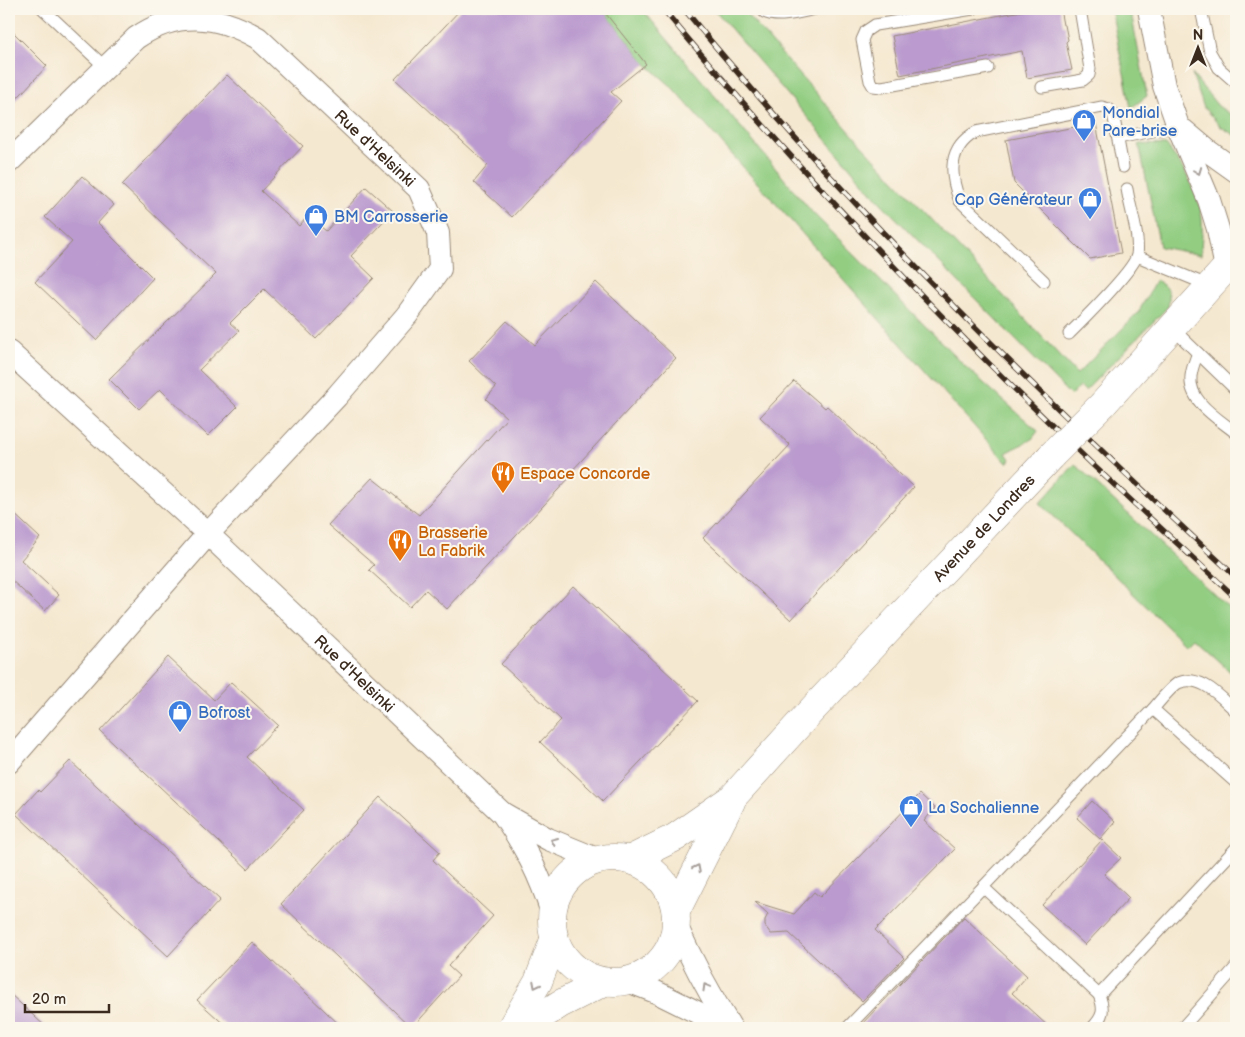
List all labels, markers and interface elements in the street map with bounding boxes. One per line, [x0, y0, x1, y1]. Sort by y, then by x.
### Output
north arrow [1172, 22, 1222, 72]
text: N [1193, 27, 1203, 44]
place label: Mondial Pare-brise [1102, 104, 1178, 141]
street label: Rue d'Helsinki [330, 107, 419, 192]
shop icon: Mondial Pare-brise [1071, 108, 1097, 142]
one-way arrow [1191, 166, 1202, 175]
shop icon: Cap Générateur [1077, 186, 1103, 220]
place label: Cap Générateur [955, 191, 1072, 210]
shop icon: BM Carrosserie [303, 203, 329, 237]
place label: BM Carrosserie [334, 208, 449, 227]
restaurant icon: Espace Concorde [490, 460, 516, 494]
place label: Espace Concorde [520, 465, 651, 484]
street label: Avenue de Londres [930, 471, 1040, 586]
place label: Brasserie La Fabrik [418, 524, 488, 561]
restaurant icon: Brasserie La Fabrik [387, 528, 413, 562]
street label: Rue d'Helsinki [309, 632, 398, 717]
shop icon: Bofrost [167, 699, 193, 733]
place label: Bofrost [198, 704, 250, 723]
shop icon: La Sochalienne [898, 794, 924, 828]
place label: La Sochalienne [928, 799, 1040, 818]
one-way arrow [550, 837, 559, 848]
one-way arrow [691, 864, 702, 873]
one-way arrow [532, 980, 542, 989]
scale bar [25, 982, 109, 1014]
one-way arrow [702, 983, 712, 992]
text: 20 m [32, 990, 66, 1009]

